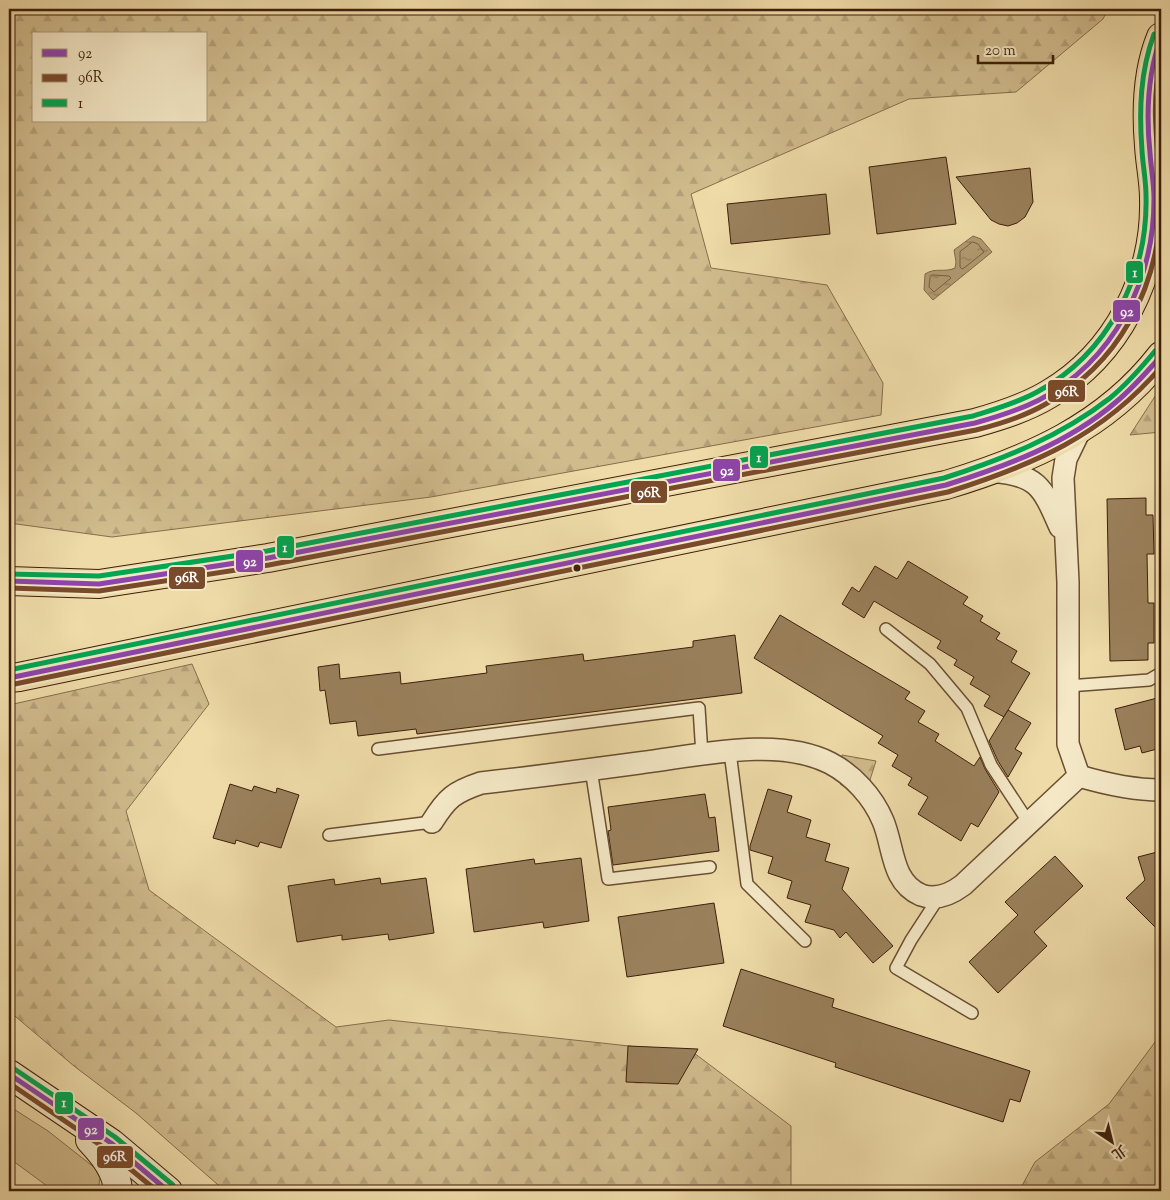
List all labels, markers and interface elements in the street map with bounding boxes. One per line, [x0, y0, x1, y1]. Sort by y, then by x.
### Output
legend [32, 32, 208, 122]
scale bar [978, 32, 1052, 64]
text: 20 m [985, 41, 1016, 62]
text: 92 [78, 44, 92, 65]
text: 96R [78, 68, 104, 89]
text: 1 [78, 94, 83, 115]
line badge: 1 [1125, 260, 1144, 284]
text: 1 [1133, 264, 1138, 284]
line badge: 92 [1112, 299, 1141, 323]
text: 92 [1120, 303, 1134, 323]
line badge: 96R [1047, 379, 1086, 403]
text: 96R [1055, 383, 1080, 403]
line badge: 1 [749, 445, 769, 469]
text: 1 [757, 449, 762, 469]
line badge: 92 [712, 458, 741, 482]
text: 92 [720, 462, 734, 482]
line badge: 96R [630, 480, 668, 504]
text: 96R [637, 484, 662, 504]
line badge: 1 [276, 535, 295, 559]
text: 1 [283, 539, 288, 559]
line badge: 92 [235, 549, 264, 573]
text: 92 [243, 553, 257, 573]
unlabelled marker [572, 563, 582, 573]
line badge: 96R [168, 566, 206, 590]
text: 96R [175, 569, 200, 589]
line badge: 1 [54, 1091, 74, 1115]
text: 1 [62, 1094, 67, 1114]
line badge: 92 [77, 1117, 105, 1141]
north arrow [1088, 1118, 1138, 1168]
text: 92 [84, 1121, 98, 1141]
text: 北 [1107, 1139, 1130, 1163]
line badge: 96R [96, 1145, 134, 1169]
text: 96R [103, 1148, 128, 1168]

